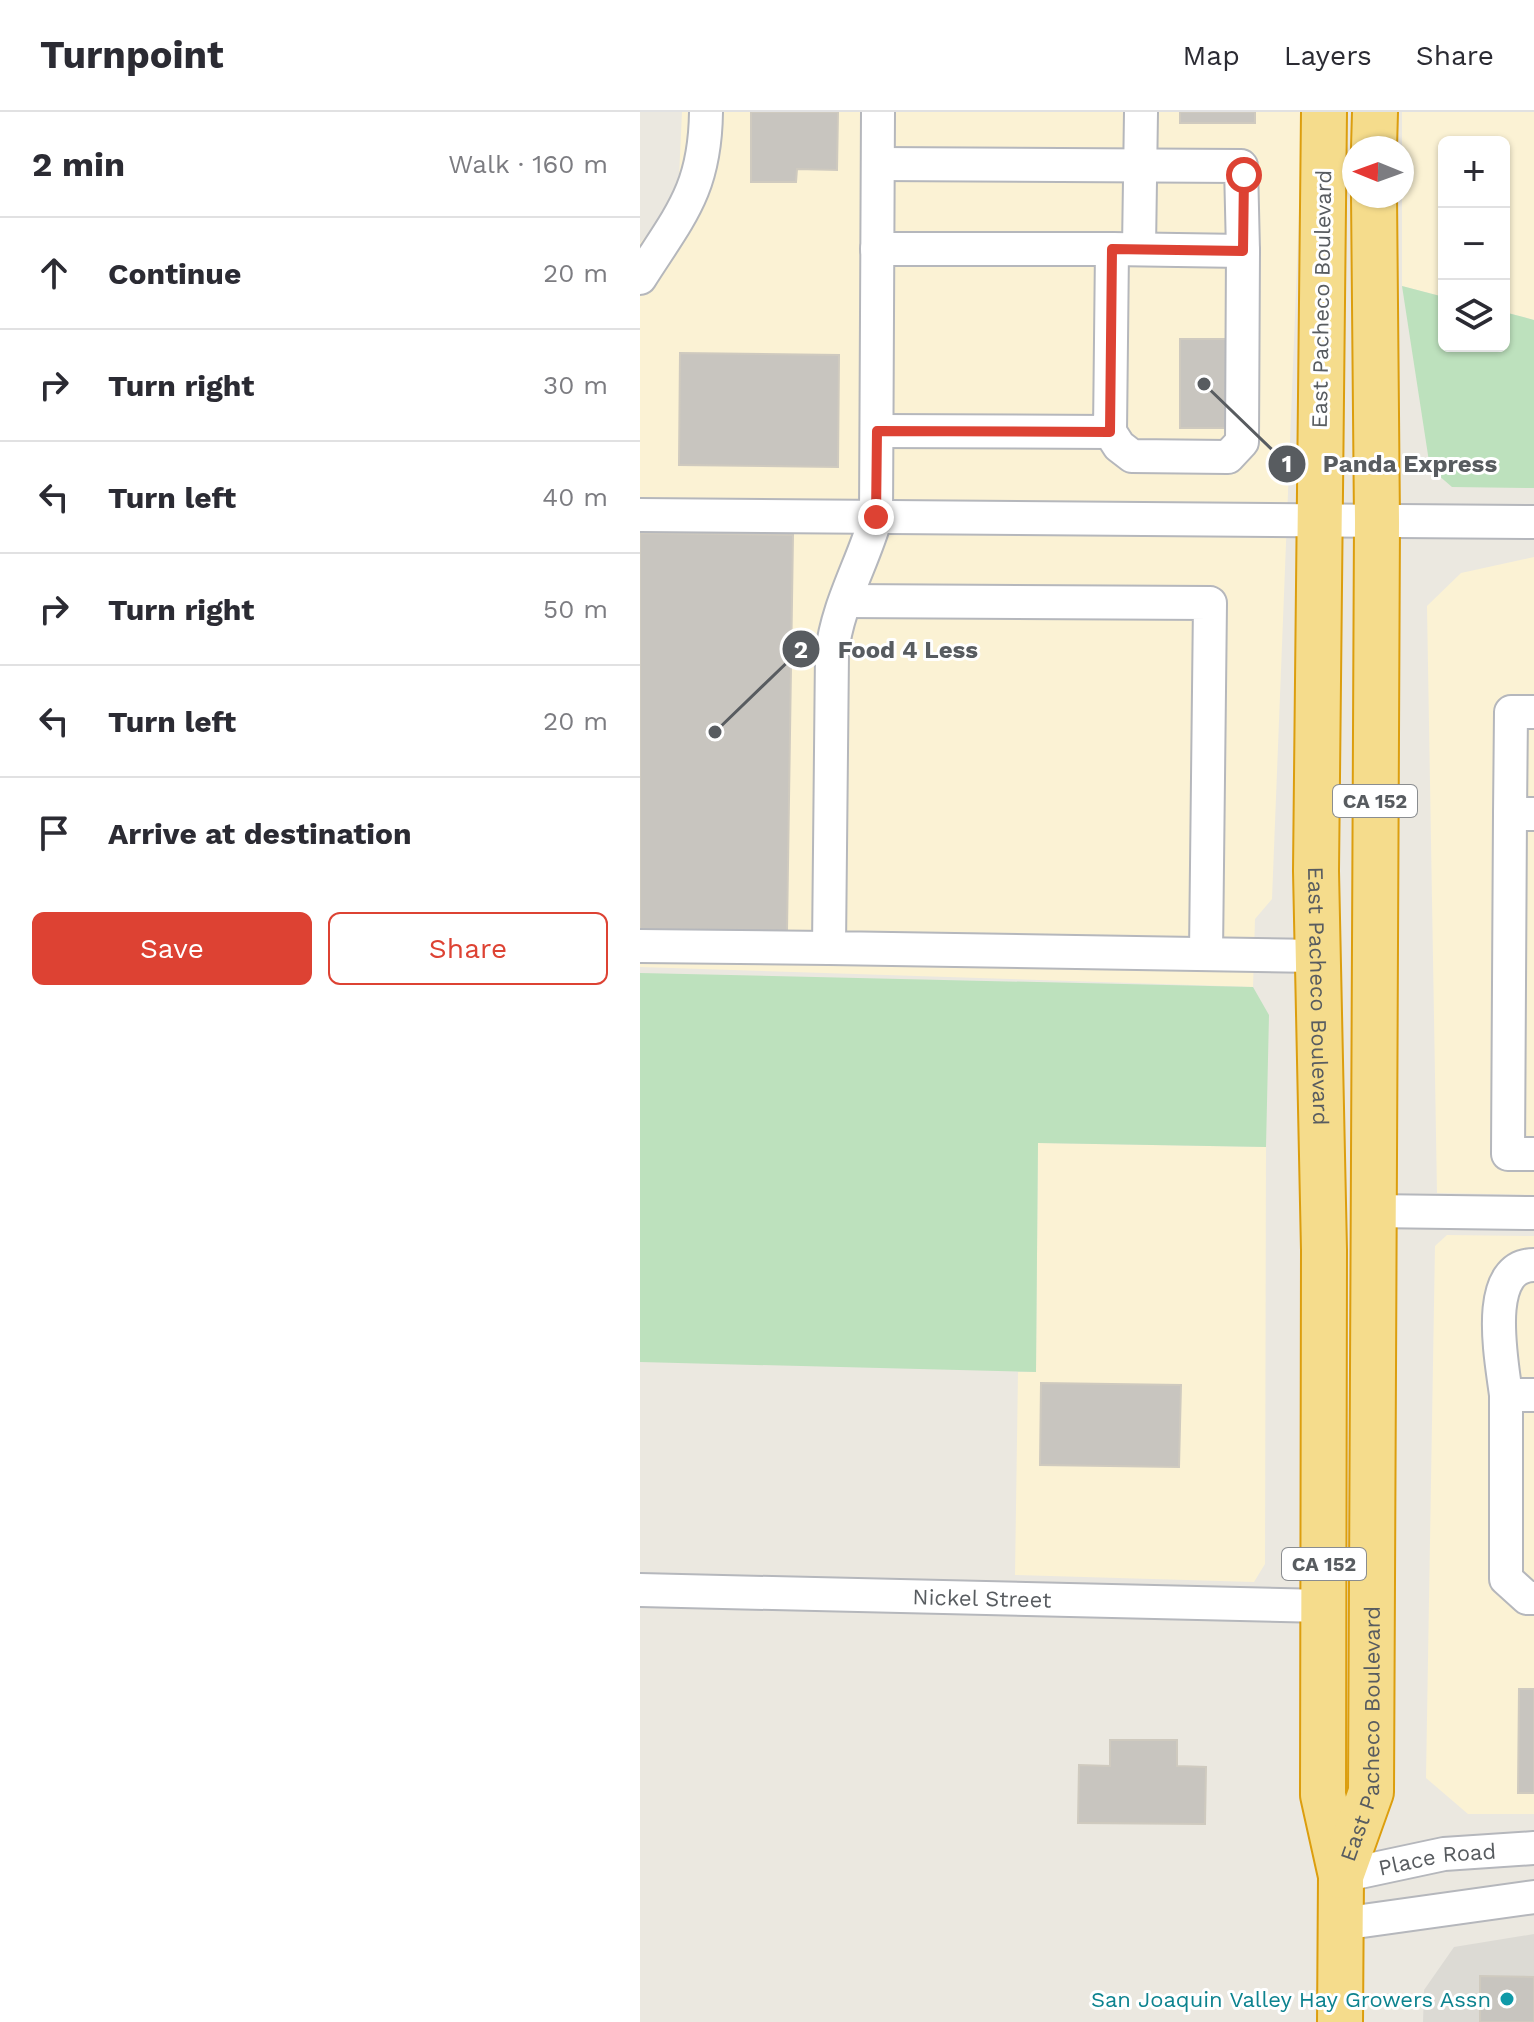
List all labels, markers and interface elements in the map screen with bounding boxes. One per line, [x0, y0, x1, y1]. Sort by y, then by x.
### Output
text: Turnpoint [40, 33, 224, 77]
text: Map [1183, 39, 1240, 72]
text: Layers [1284, 39, 1372, 72]
text: Share [1416, 39, 1494, 72]
north arrow [1342, 136, 1414, 208]
map controls [1438, 136, 1510, 352]
button: + [1438, 136, 1510, 208]
text: 2 min [32, 144, 125, 184]
text: Walk · 160 m [448, 149, 608, 179]
route start [1226, 157, 1262, 193]
street label: East Pacheco Boulevard [1307, 169, 1336, 429]
button: − [1438, 208, 1510, 280]
icon: ahead [32, 251, 76, 295]
text: Continue [108, 256, 241, 291]
text: 20 m [543, 258, 608, 288]
button: layers [1438, 280, 1510, 352]
icon: right [32, 363, 76, 407]
text: Turn right [108, 368, 254, 403]
text: 30 m [543, 370, 608, 400]
callout: Panda Express [1267, 440, 1514, 488]
text: 1 [1282, 450, 1292, 478]
text: Panda Express [1323, 450, 1497, 478]
icon: left [32, 475, 76, 519]
text: Turn left [108, 480, 236, 515]
text: 40 m [542, 482, 608, 512]
route end [858, 499, 894, 535]
icon: right [32, 587, 76, 631]
text: Turn right [108, 592, 254, 627]
text: 50 m [543, 594, 608, 624]
callout: Food 4 Less [781, 625, 994, 673]
text: 2 [794, 636, 808, 664]
text: Food 4 Less [838, 636, 978, 664]
icon: left [32, 699, 76, 743]
text: Turn left [108, 704, 236, 739]
text: 20 m [543, 706, 608, 736]
road number: CA 152 [1333, 785, 1417, 817]
icon: arrive [32, 811, 76, 855]
text: Arrive at destination [108, 816, 412, 851]
street label: East Pacheco Boulevard [1303, 866, 1333, 1126]
button: Save [32, 912, 312, 985]
button: Share [328, 912, 608, 985]
road number: CA 152 [1282, 1548, 1366, 1580]
street label: Nickel Street [912, 1584, 1052, 1613]
street label: East Pacheco Boulevard [1335, 1606, 1385, 1865]
street label: Place Road [1376, 1839, 1497, 1881]
place label: San Joaquin Valley Hay Growers Assn [1091, 1987, 1491, 2012]
marker: San Joaquin Valley Hay Growers Assn [1498, 1990, 1516, 2008]

